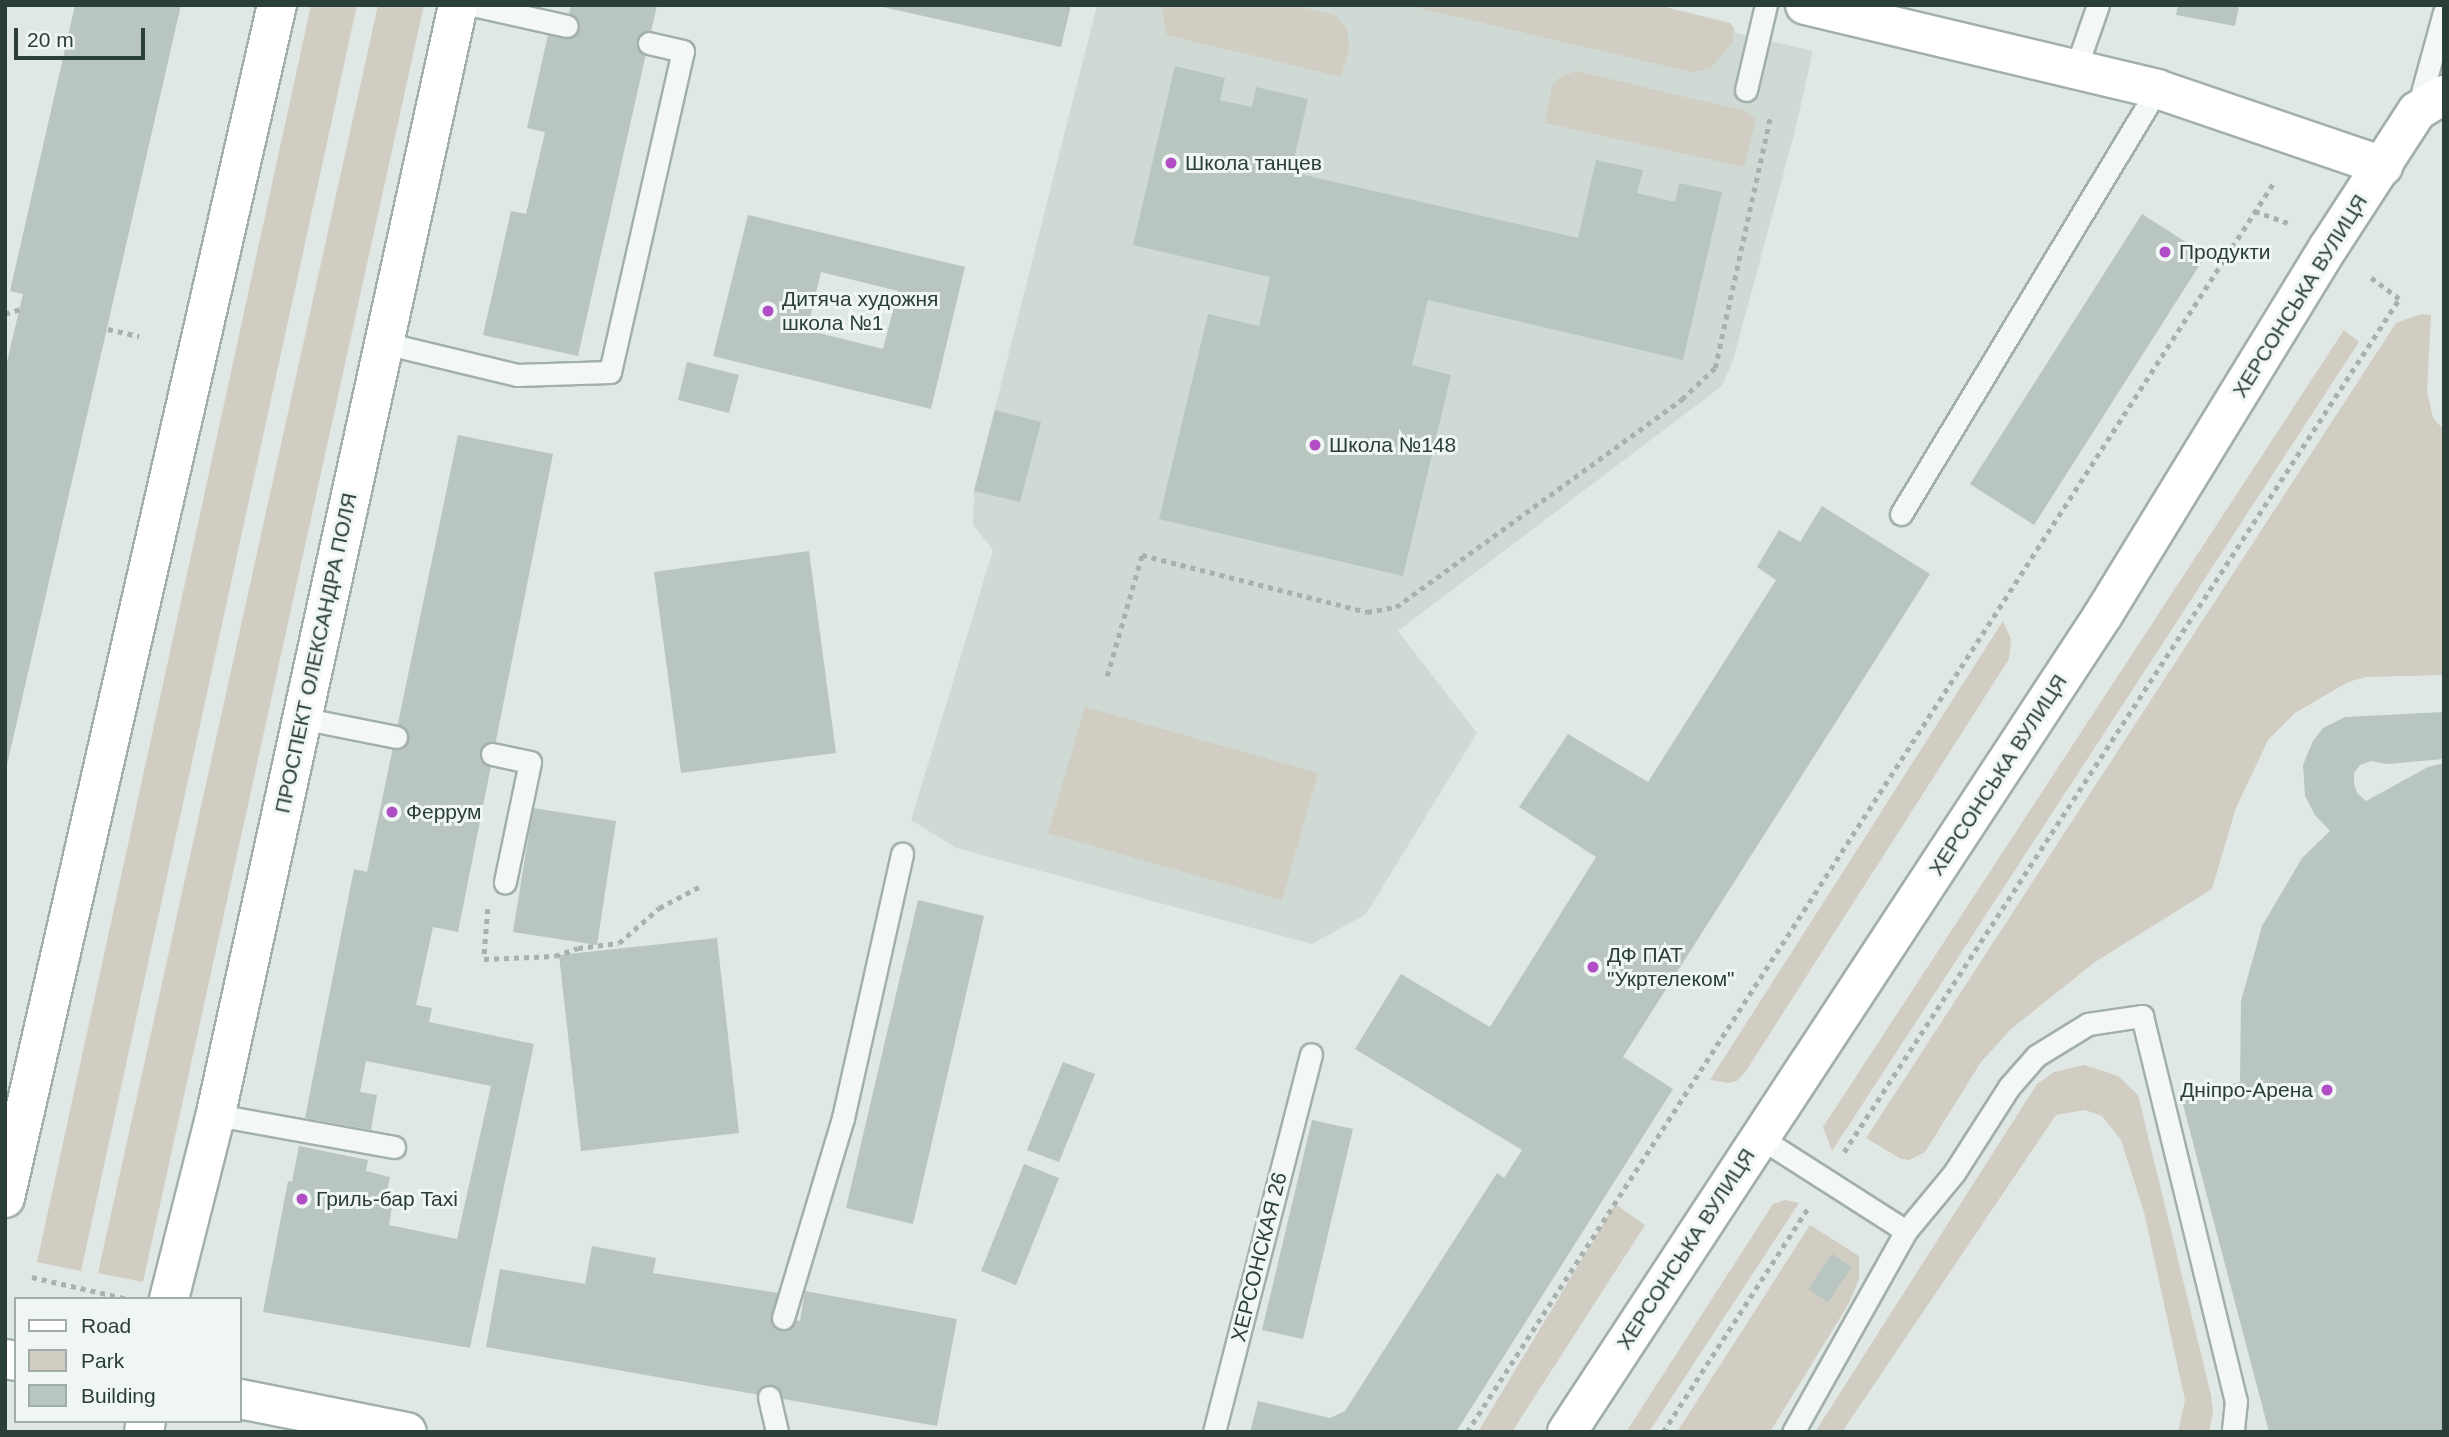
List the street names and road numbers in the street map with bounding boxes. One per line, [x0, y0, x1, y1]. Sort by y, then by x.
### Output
street label: ХЕРСОНСЬКА ВУЛИЦЯ [2227, 190, 2373, 402]
street label: ПРОСПЕКТ ОЛЕКСАНДРА ПОЛЯ [270, 491, 362, 815]
street label: ХЕРСОНСЬКА ВУЛИЦЯ [1924, 670, 2072, 880]
street label: ХЕРСОНСЬКА ВУЛИЦЯ [1612, 1144, 1760, 1354]
street label: ХЕРСОНСКАЯ 26 [1226, 1170, 1292, 1344]

